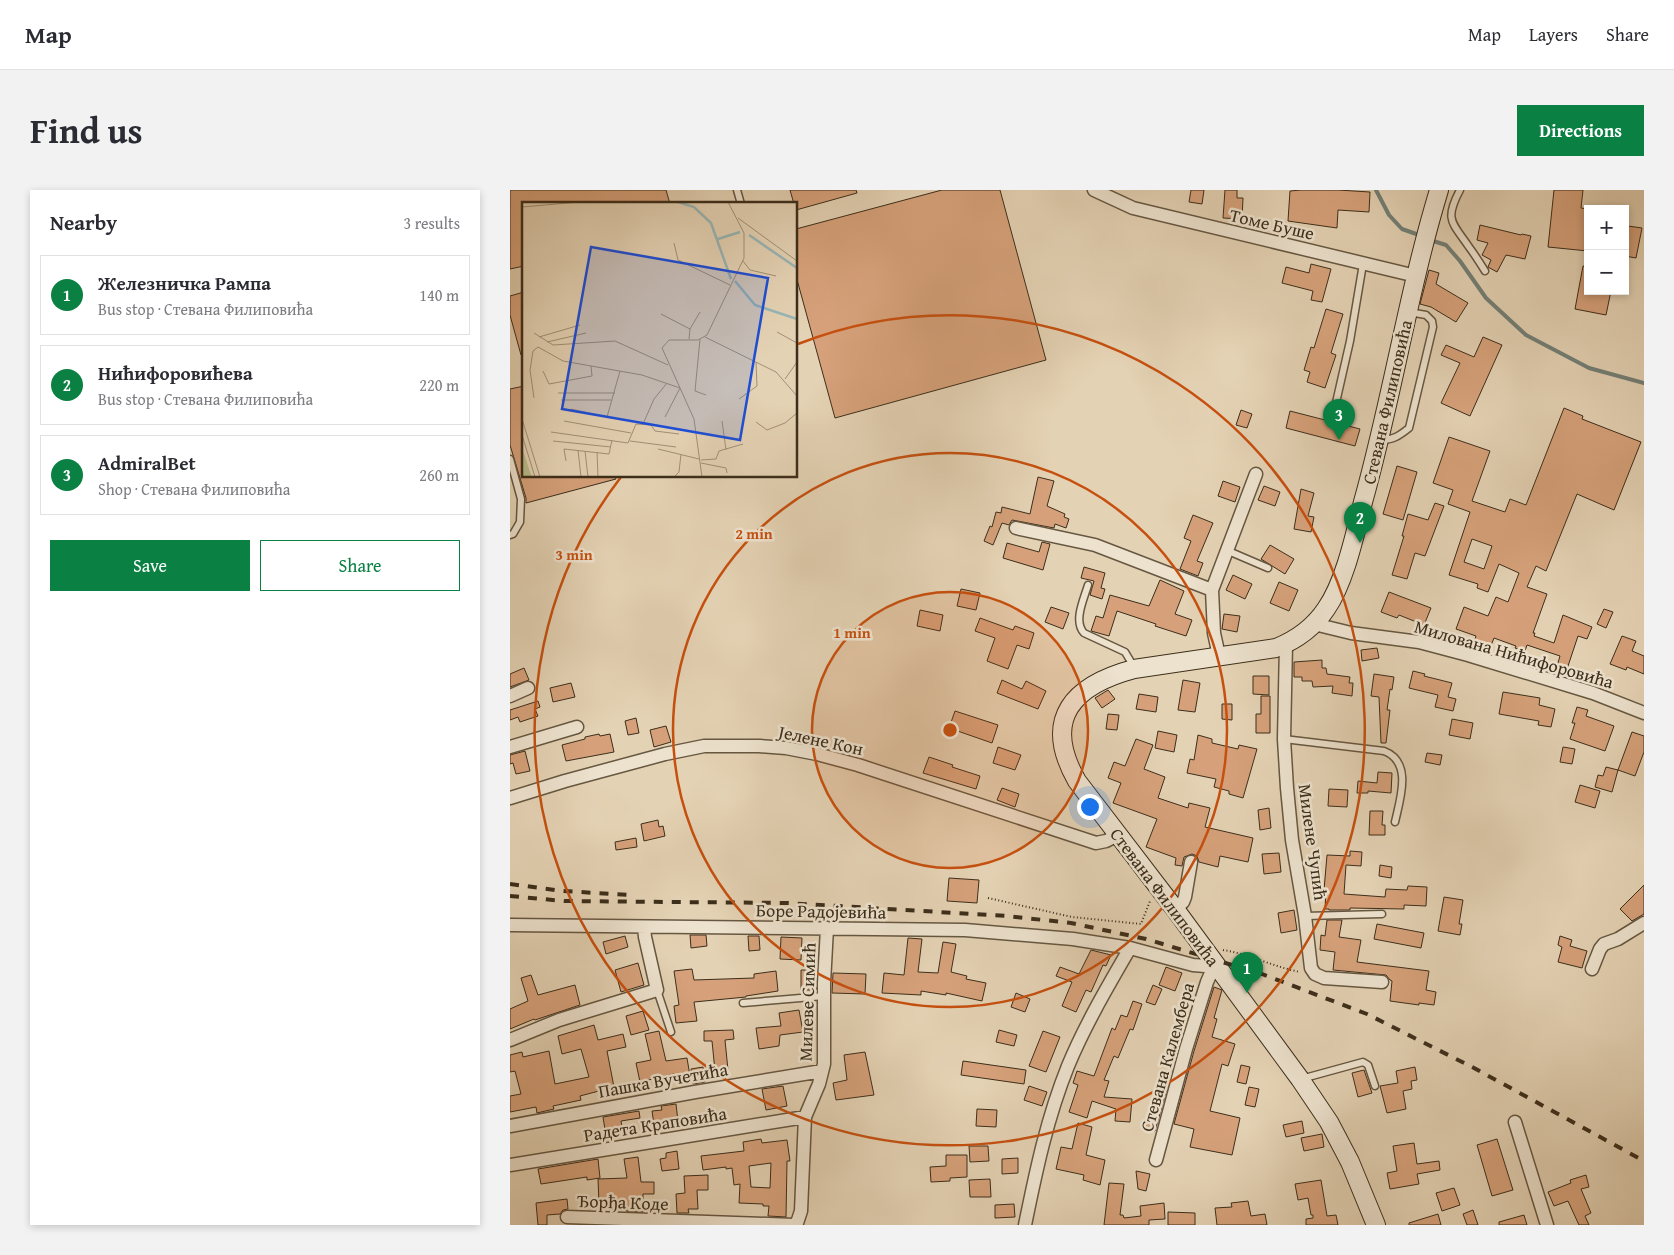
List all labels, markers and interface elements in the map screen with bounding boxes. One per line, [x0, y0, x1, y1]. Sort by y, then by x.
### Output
text: Map [25, 17, 72, 52]
text: Map [1468, 21, 1501, 48]
text: Layers [1529, 21, 1578, 48]
text: Share [1606, 21, 1649, 48]
text: Find us [30, 105, 143, 156]
button: Directions [1517, 105, 1644, 156]
street label: Томе Буше [1227, 201, 1317, 247]
inset map [522, 202, 798, 478]
map controls [1584, 205, 1629, 295]
button: + [1584, 205, 1629, 250]
text: Nearby [50, 207, 117, 238]
text: 3 results [403, 211, 460, 235]
button: − [1584, 250, 1629, 295]
text: Железничка Рампа [98, 269, 271, 297]
text: 1 [63, 283, 71, 307]
text: 140 m [419, 283, 459, 307]
text: Bus stop · Стевана Филиповића [98, 297, 313, 321]
street label: Стевана Филиповића [1355, 317, 1419, 487]
text: Нићифоровићева [98, 359, 253, 387]
text: 2 [63, 373, 71, 397]
text: 220 m [419, 373, 459, 397]
text: Bus stop · Стевана Филиповића [98, 387, 313, 411]
pin: 3 [1323, 399, 1355, 440]
text: AdmiralBet [98, 449, 196, 477]
text: 3 [63, 463, 71, 487]
text: 260 m [419, 463, 459, 487]
text: Shop · Стевана Филиповића [98, 477, 290, 501]
pin: 2 [1344, 502, 1376, 543]
text: 2 min [735, 523, 773, 544]
button: Save [50, 540, 250, 591]
button: Share [260, 540, 460, 591]
text: 3 min [555, 544, 593, 565]
street label: Милована Нићифоровића [1411, 613, 1617, 695]
text: 1 min [833, 622, 871, 643]
street label: Јелене Кон [774, 717, 866, 762]
centre of rings [941, 721, 959, 739]
street label: Милене Чупић [1291, 782, 1335, 902]
your location [1077, 794, 1103, 820]
street label: Стевана Филиповића [1104, 822, 1227, 972]
street label: Боре Радојевића [756, 896, 887, 926]
street label: Милеве Симић [791, 942, 823, 1062]
pin: 1 [1231, 952, 1263, 993]
street label: Стевана Калембера [1133, 979, 1201, 1135]
street label: Пашка Вучетића [596, 1055, 730, 1105]
street label: Радета Краповића [582, 1099, 729, 1149]
street label: Ђорђа Коде [577, 1187, 669, 1217]

